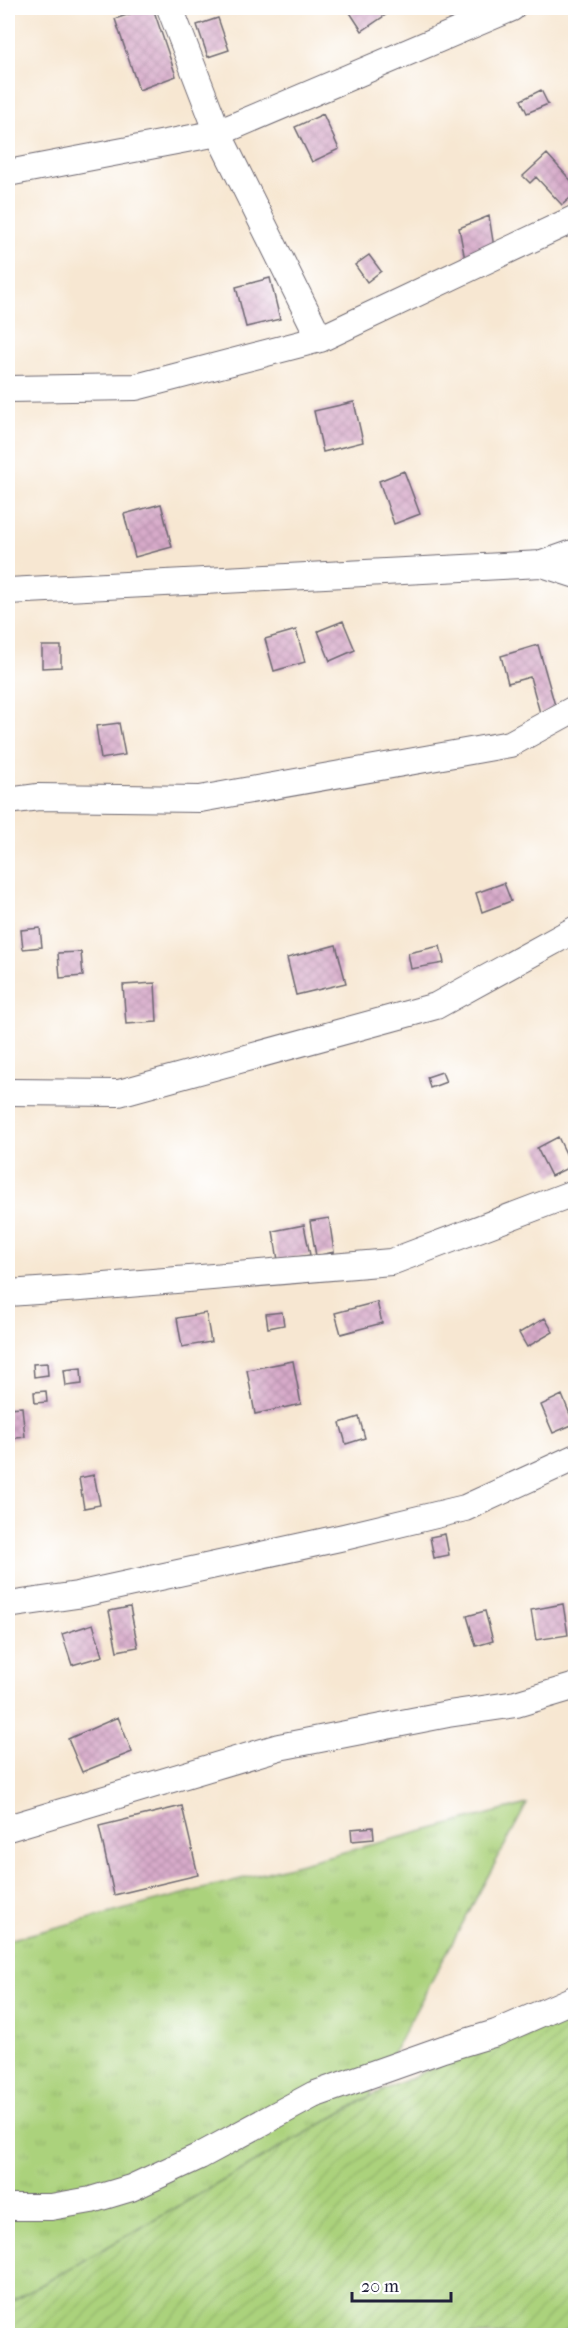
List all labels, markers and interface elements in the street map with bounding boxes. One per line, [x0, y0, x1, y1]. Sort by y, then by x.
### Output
scale bar [352, 2265, 451, 2303]
text: 20 m [361, 2276, 399, 2297]

